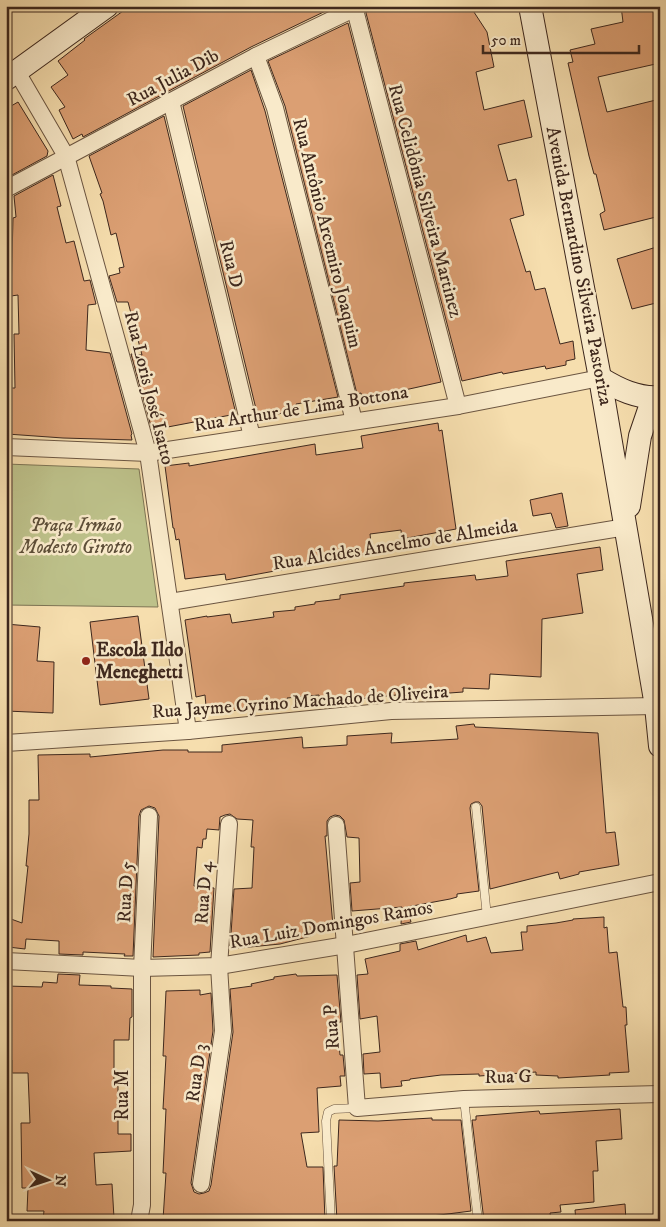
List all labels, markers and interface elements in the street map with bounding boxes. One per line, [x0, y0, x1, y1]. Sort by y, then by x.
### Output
scale bar [483, 22, 640, 54]
text: 50 m [491, 31, 521, 50]
street label: Rua Julia Dib [123, 44, 223, 112]
street label: Rua Celidônia Silveira Martinez [383, 82, 467, 320]
street label: Rua Antônio Arcemiro Joaquim [286, 116, 367, 351]
street label: Avenida Bernardino Silveira Pastoriza [541, 125, 617, 407]
street label: Rua D [214, 238, 248, 290]
street label: Rua Loris José Isatto [119, 309, 179, 467]
street label: Rua Arthur de Lima Bottona [192, 381, 410, 437]
park label: Praça Irmão Modesto Girotto [18, 514, 132, 559]
street label: Rua Alcides Ancelmo de Almeida [271, 514, 519, 576]
place label: Escola Ildo Meneghetti [96, 639, 183, 684]
marker: Escola Ildo Meneghetti [80, 655, 92, 667]
street label: Rua Jayme Cyrino Machado de Oliveira [151, 680, 449, 724]
street label: Rua D 5 [113, 860, 139, 923]
street label: Rua D 4 [190, 860, 218, 925]
street label: Rua Luiz Domingos Ramos [228, 896, 434, 954]
street label: Rua P [319, 1004, 345, 1050]
street label: Rua D 3 [181, 1042, 213, 1104]
street label: Rua G [484, 1065, 532, 1089]
street label: Rua M [111, 1069, 134, 1121]
north arrow [22, 1154, 72, 1204]
text: N [51, 1174, 69, 1187]

